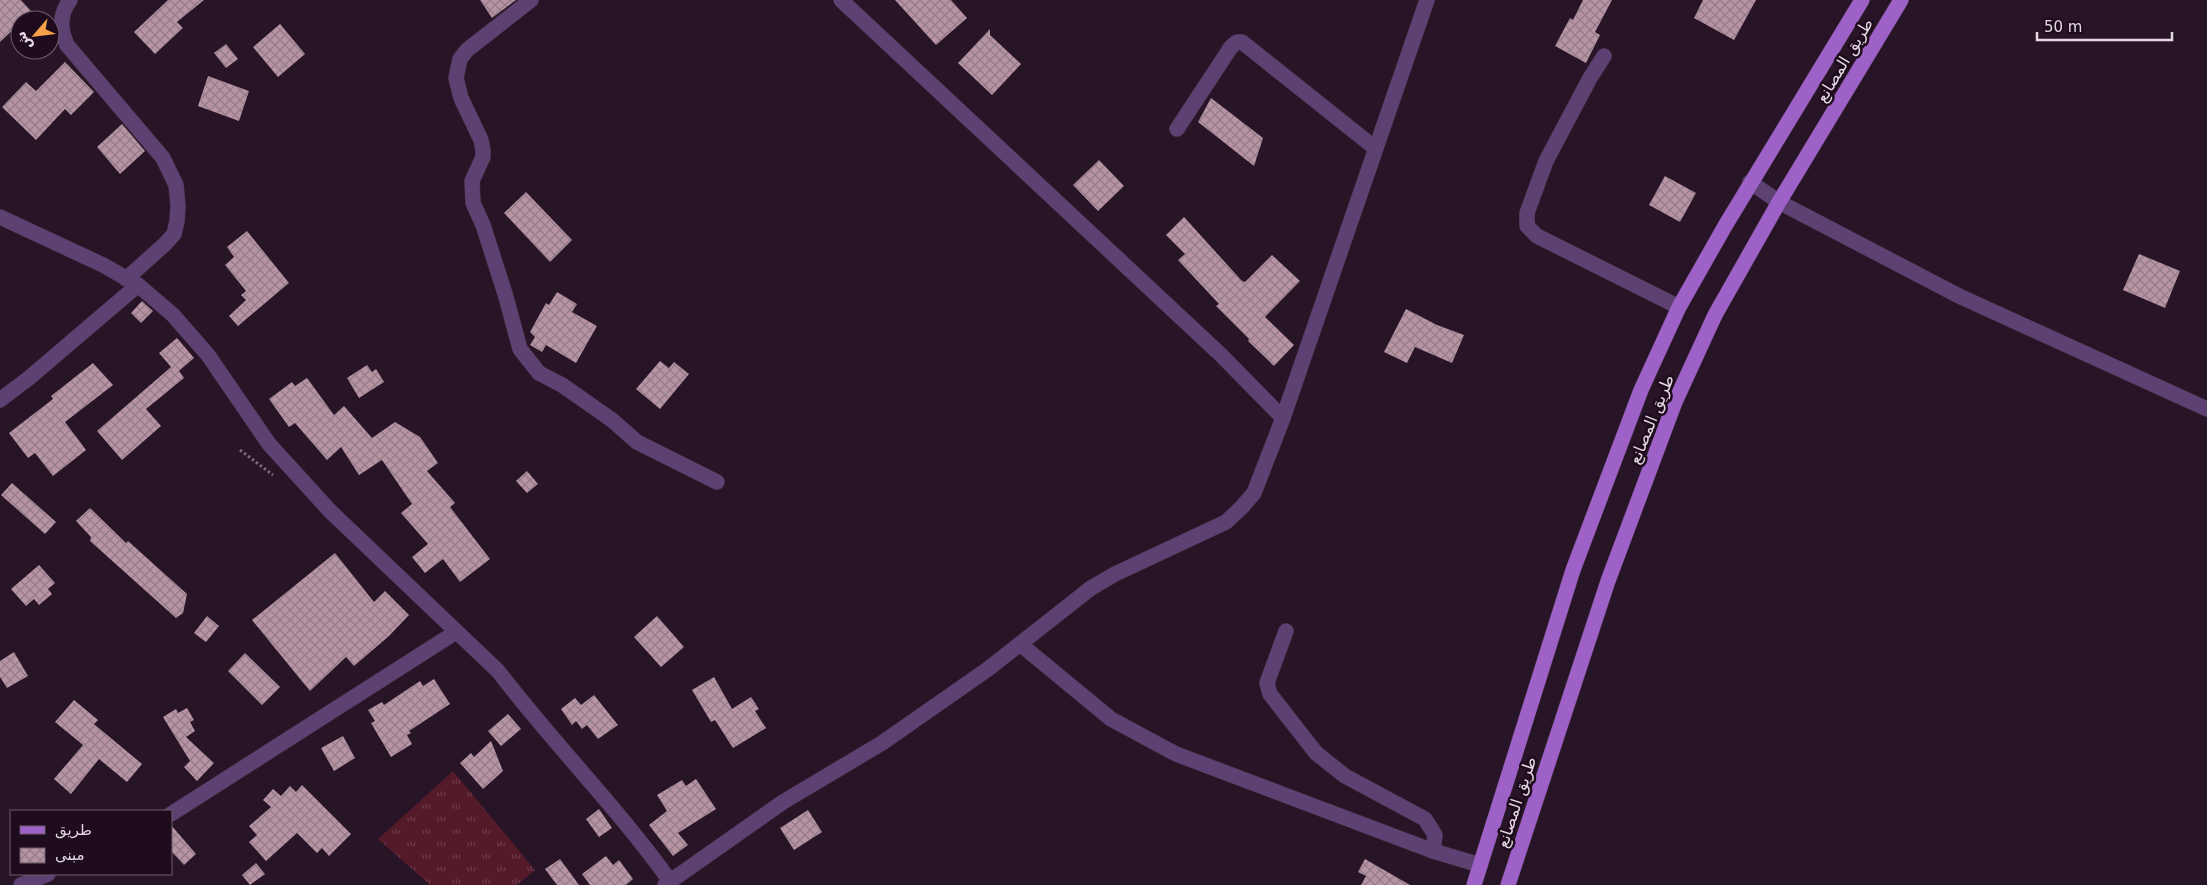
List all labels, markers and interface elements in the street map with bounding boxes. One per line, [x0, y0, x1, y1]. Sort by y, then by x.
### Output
north arrow [10, 10, 60, 60]
scale bar [2037, 10, 2172, 42]
street label: طريق المصانع [1812, 15, 1878, 106]
text: 50 m [2044, 18, 2082, 36]
text: ش [12, 29, 35, 53]
street label: طريق المصانع [1625, 372, 1679, 467]
street label: طريق المصانع [1493, 754, 1541, 850]
legend [10, 810, 172, 875]
text: طريق [55, 821, 92, 839]
text: مبنى [55, 846, 85, 864]

